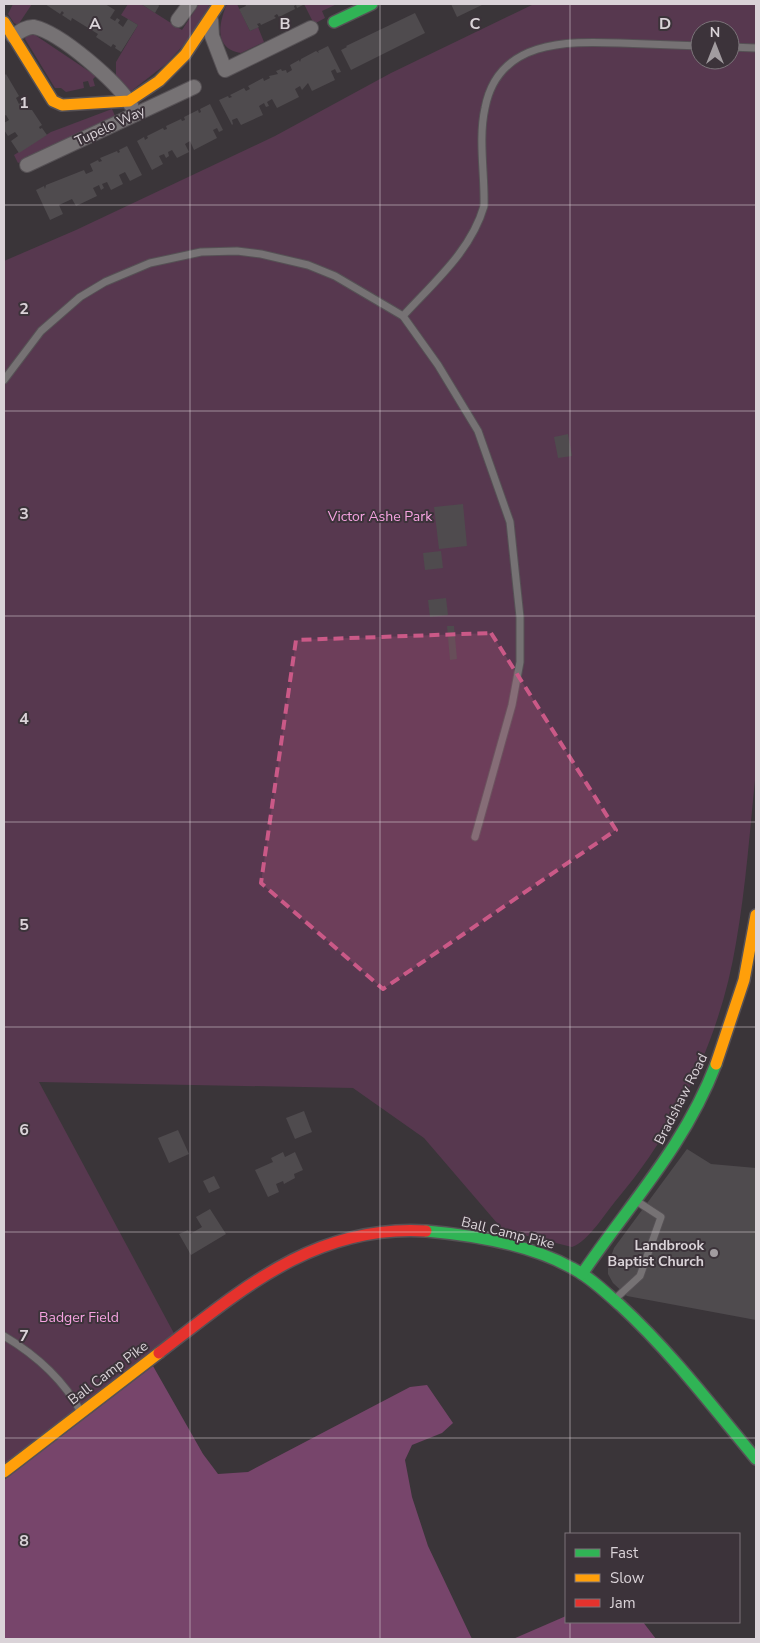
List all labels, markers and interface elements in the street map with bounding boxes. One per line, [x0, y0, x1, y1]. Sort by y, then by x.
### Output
text: A [89, 13, 101, 35]
text: B [279, 13, 291, 35]
text: C [470, 13, 481, 35]
text: D [659, 13, 671, 35]
north arrow [690, 20, 740, 70]
text: N [710, 23, 720, 42]
text: 1 [19, 92, 29, 114]
street label: Tupelo Way [72, 101, 149, 151]
text: 2 [19, 298, 29, 320]
text: 3 [19, 503, 29, 525]
park label: Victor Ashe Park [327, 507, 433, 526]
text: 4 [19, 708, 29, 730]
text: 5 [19, 914, 29, 936]
street label: Bradshaw Road [650, 1050, 712, 1148]
text: 6 [19, 1119, 29, 1141]
street label: Ball Camp Pike [459, 1212, 557, 1254]
place label: Landbrook Baptist Church [608, 1236, 704, 1271]
marker: Landbrook Baptist Church [708, 1247, 720, 1259]
park label: Badger Field [39, 1308, 119, 1327]
text: 7 [19, 1325, 29, 1347]
street label: Ball Camp Pike [64, 1337, 152, 1409]
text: 8 [19, 1530, 29, 1552]
legend [565, 1533, 740, 1623]
text: Fast [610, 1543, 639, 1563]
text: Slow [610, 1568, 645, 1588]
text: Jam [609, 1593, 636, 1613]

